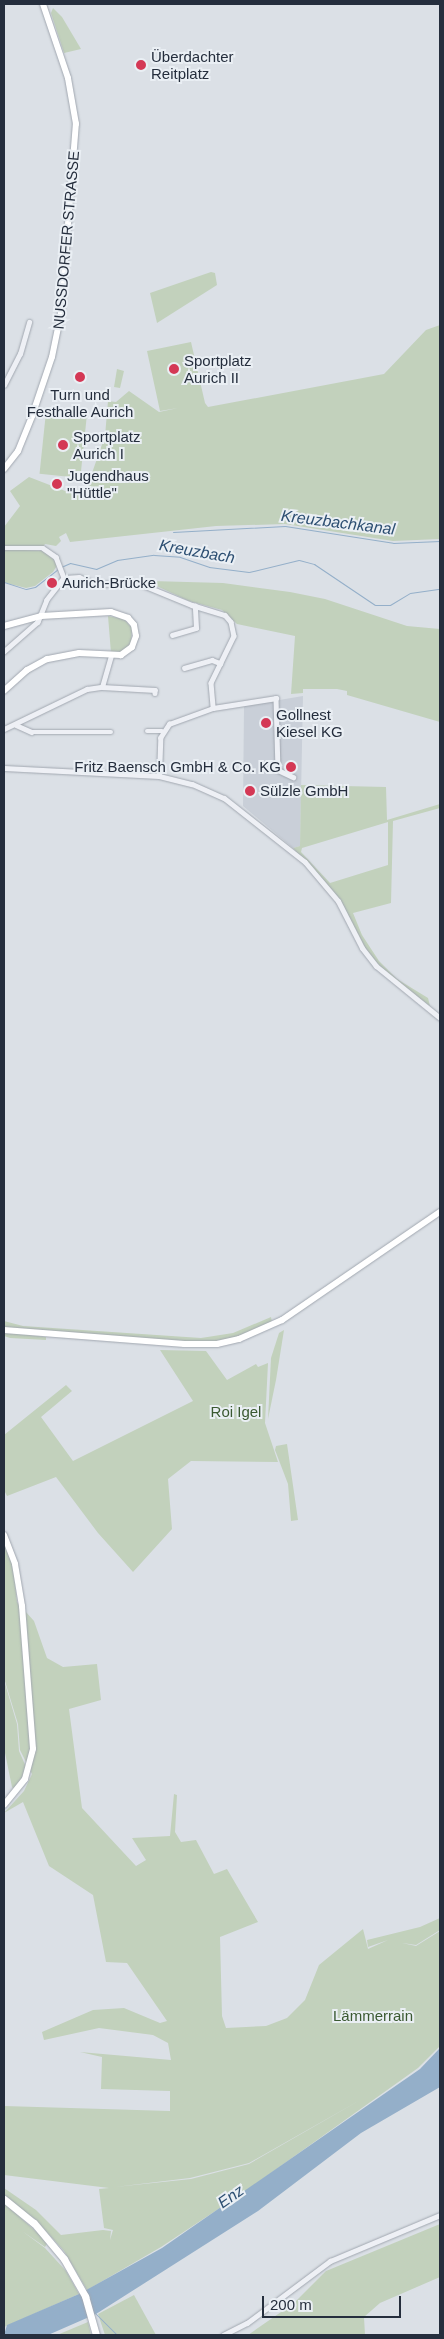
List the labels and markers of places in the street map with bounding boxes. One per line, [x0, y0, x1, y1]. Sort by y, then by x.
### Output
place label: Überdachter Reitplatz [151, 47, 234, 82]
marker: Überdachter Reitplatz [135, 59, 147, 71]
place label: Sportplatz Aurich II [184, 351, 252, 386]
marker: Sportplatz Aurich II [168, 363, 180, 375]
marker: Turn und Festhalle Aurich [74, 371, 86, 383]
place label: Turn und Festhalle Aurich [26, 385, 134, 420]
place label: Sportplatz Aurich I [73, 427, 141, 462]
marker: Sportplatz Aurich I [57, 439, 69, 451]
place label: Jugendhaus "Hüttle" [67, 466, 149, 501]
marker: Jugendhaus "Hüttle" [51, 478, 63, 490]
place label: Aurich-Brücke [62, 574, 156, 592]
marker: Aurich-Brücke [46, 577, 58, 589]
place label: Gollnest Kiesel KG [276, 705, 343, 740]
marker: Gollnest Kiesel KG [260, 717, 272, 729]
place label: Fritz Baensch GmbH & Co. KG [74, 758, 281, 776]
marker: Fritz Baensch GmbH & Co. KG [285, 761, 297, 773]
place label: Sülzle GmbH [260, 782, 348, 800]
marker: Sülzle GmbH [244, 785, 256, 797]

